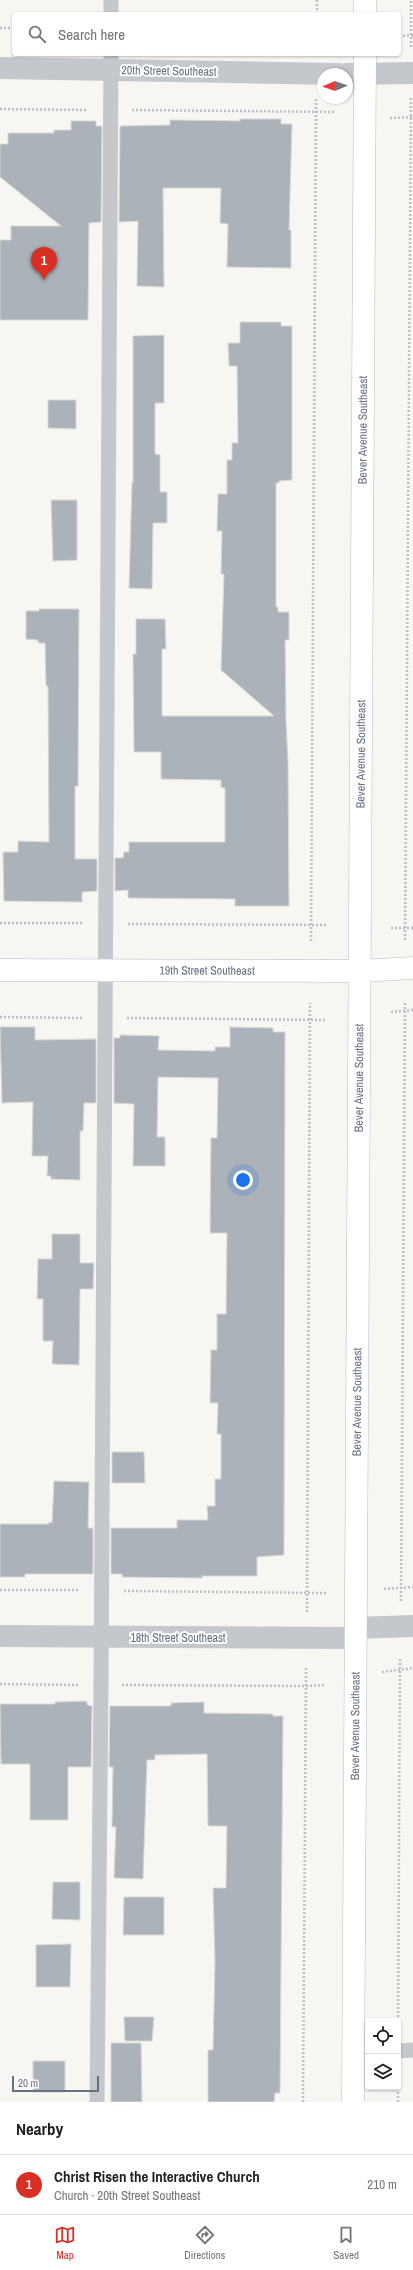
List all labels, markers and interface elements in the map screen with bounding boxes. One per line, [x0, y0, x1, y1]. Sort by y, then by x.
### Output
search box [12, 12, 401, 56]
icon: search [26, 23, 48, 45]
text: Search here [58, 24, 125, 45]
street label: 20th Street Southeast [121, 62, 217, 80]
north arrow [317, 68, 353, 104]
pin: 1 [31, 247, 57, 280]
street label: Bever Avenue Southeast [354, 376, 371, 484]
street label: Bever Avenue Southeast [353, 700, 369, 808]
street label: 19th Street Southeast [159, 962, 255, 979]
street label: Bever Avenue Southeast [351, 1024, 367, 1132]
your location [233, 1170, 253, 1190]
street label: Bever Avenue Southeast [349, 1348, 365, 1456]
street label: 18th Street Southeast [130, 1630, 226, 1646]
street label: Bever Avenue Southeast [347, 1672, 364, 1780]
map controls [365, 2018, 401, 2090]
button: locate [365, 2018, 401, 2054]
button: layers [365, 2054, 401, 2090]
scale bar [12, 2074, 99, 2093]
text: 20 m [18, 2076, 38, 2090]
text: Nearby [16, 2117, 63, 2140]
text: Christ Risen the Interactive Church [54, 2166, 260, 2187]
text: 1 [26, 2176, 32, 2193]
text: 210 m [367, 2176, 397, 2193]
text: Church · 20th Street Southeast [54, 2187, 200, 2204]
tab: Map [54, 2224, 76, 2262]
tab: Directions [184, 2224, 225, 2262]
tab: Saved [333, 2224, 359, 2262]

